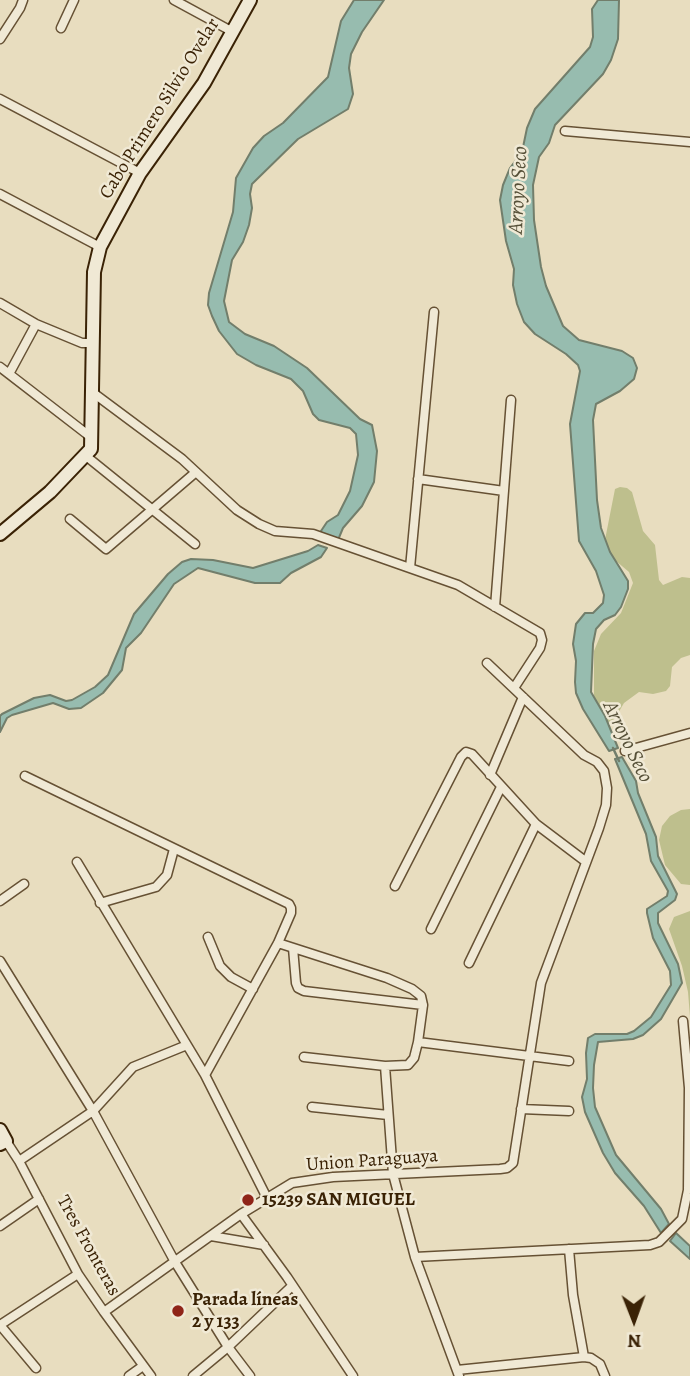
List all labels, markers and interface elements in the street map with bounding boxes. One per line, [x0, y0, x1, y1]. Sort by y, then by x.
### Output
street label: Cabo Primero Silvio Ovelar [95, 14, 225, 204]
water label: Arroyo Seco [504, 145, 534, 235]
water label: Arroyo Seco [596, 697, 658, 787]
street label: Union Paraguaya [305, 1145, 439, 1177]
place label: 15239 SAN MIGUEL [262, 1189, 415, 1211]
street label: Tres Fronteras [51, 1192, 125, 1300]
marker: 15239 SAN MIGUEL [240, 1192, 256, 1208]
north arrow [599, 1285, 669, 1355]
place label: Parada líneas 2 y 133 [192, 1289, 298, 1333]
marker: Parada líneas 2 y 133 [170, 1303, 186, 1319]
text: N [627, 1328, 642, 1354]

